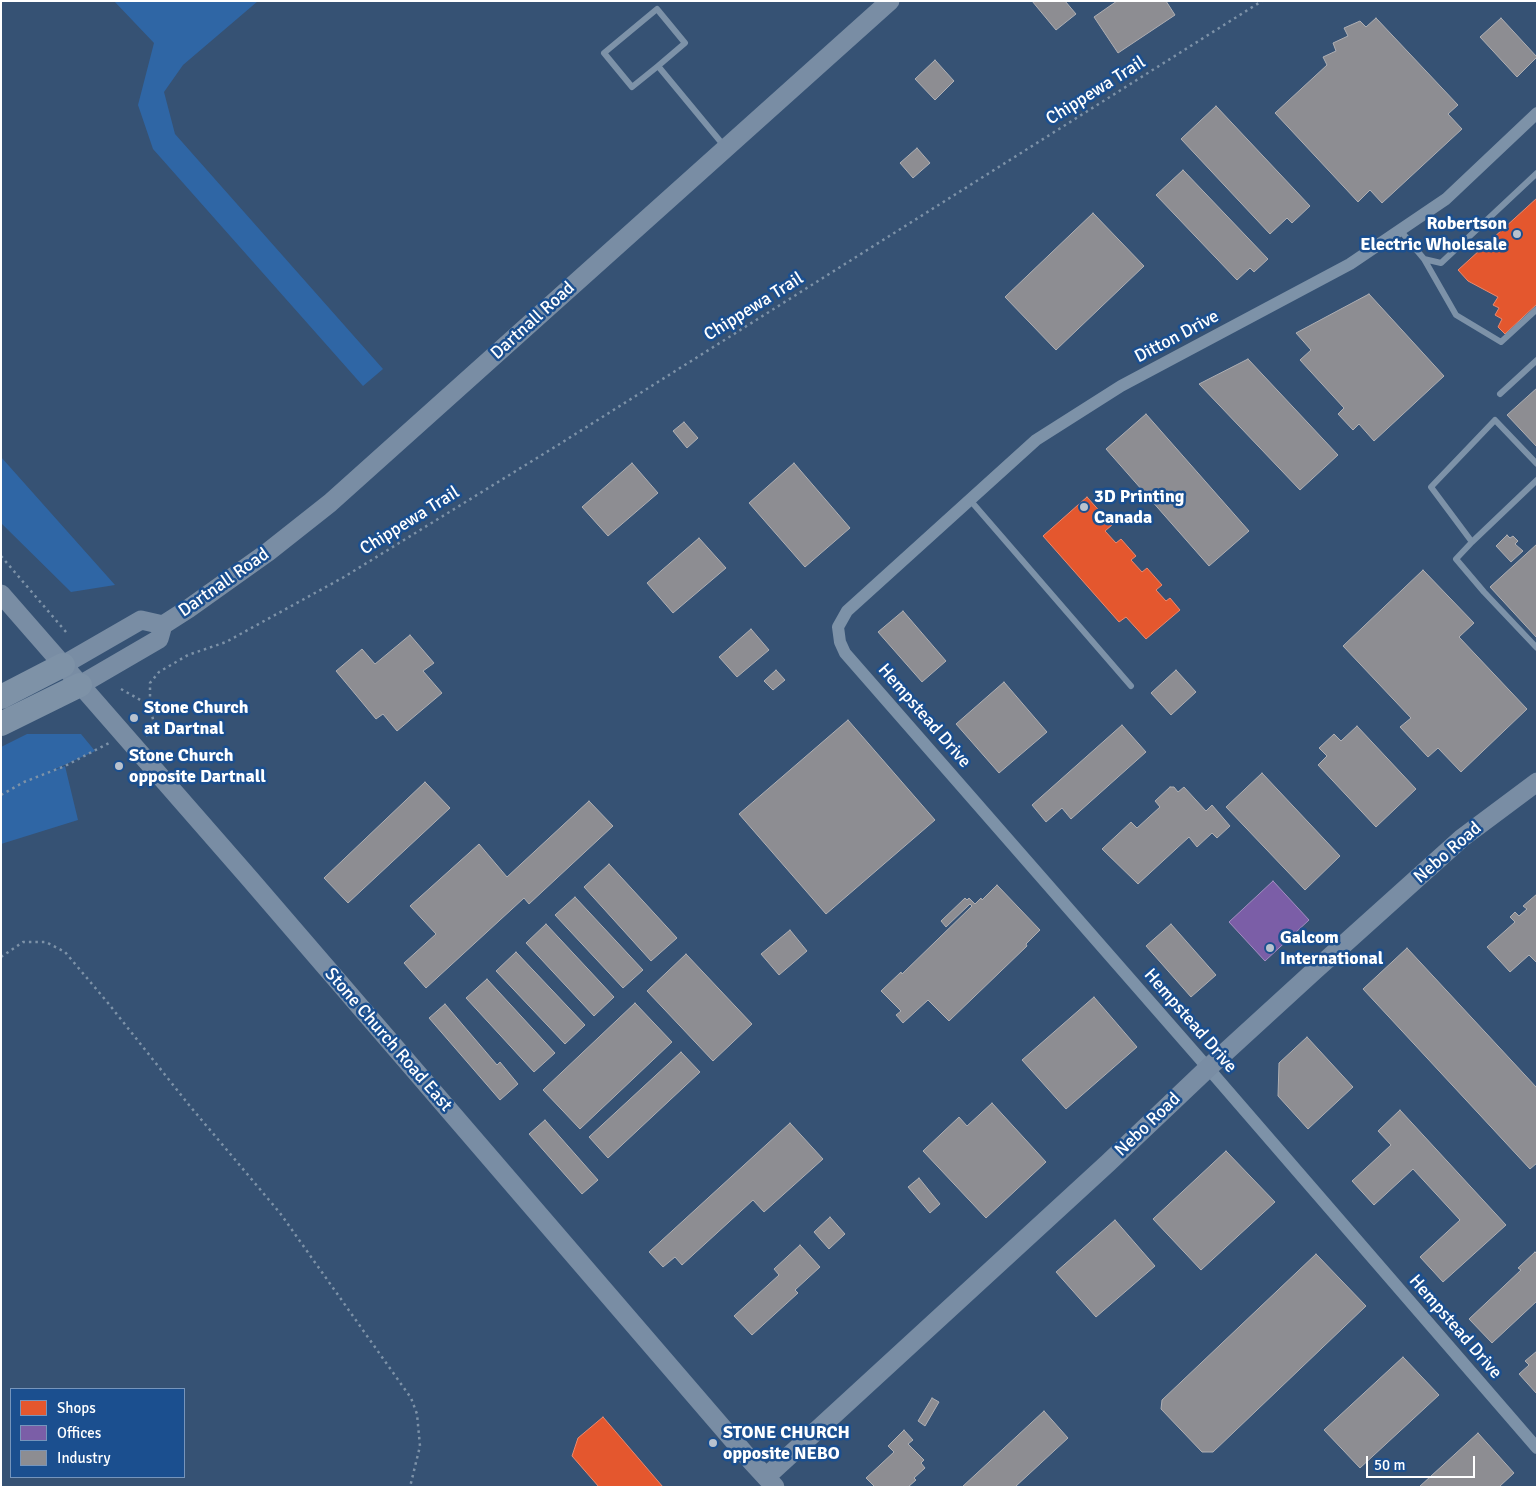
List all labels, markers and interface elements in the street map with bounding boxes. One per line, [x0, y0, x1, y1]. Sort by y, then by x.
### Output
street label: Chippewa Trail [1042, 52, 1150, 130]
place label: Robertson Electric Wholesale [1360, 213, 1507, 255]
marker: Robertson Electric Wholesale [1511, 228, 1523, 240]
street label: Chippewa Trail [700, 268, 808, 346]
street label: Dartnall Road [486, 278, 580, 364]
street label: Ditton Drive [1131, 306, 1223, 368]
street label: Chippewa Trail [356, 482, 464, 560]
place label: 3D Printing Canada [1094, 486, 1184, 528]
marker: 3D Printing Canada [1078, 501, 1090, 513]
street label: Dartnall Road [175, 544, 273, 622]
street label: Hempstead Drive [873, 660, 975, 772]
place label: Stone Church at Dartnal [144, 697, 249, 740]
marker: Stone Church at Dartnal [128, 712, 140, 724]
place label: Stone Church opposite Dartnall [129, 745, 266, 788]
marker: Stone Church opposite Dartnall [113, 760, 125, 772]
street label: Nebo Road [1410, 818, 1486, 888]
place label: Galcom International [1280, 927, 1383, 970]
marker: Galcom International [1264, 942, 1276, 954]
street label: Stone Church Road East [320, 964, 456, 1116]
street label: Hempstead Drive [1139, 965, 1241, 1077]
street label: Nebo Road [1111, 1089, 1185, 1161]
street label: Hempstead Drive [1404, 1271, 1506, 1383]
legend [10, 1388, 185, 1478]
text: Shops [57, 1399, 96, 1417]
place label: STONE CHURCH opposite NEBO [723, 1422, 850, 1465]
text: Offices [57, 1424, 101, 1442]
marker: STONE CHURCH opposite NEBO [707, 1437, 719, 1449]
scale bar [1368, 1446, 1477, 1478]
text: Industry [57, 1449, 110, 1467]
text: 50 m [1374, 1456, 1405, 1474]

